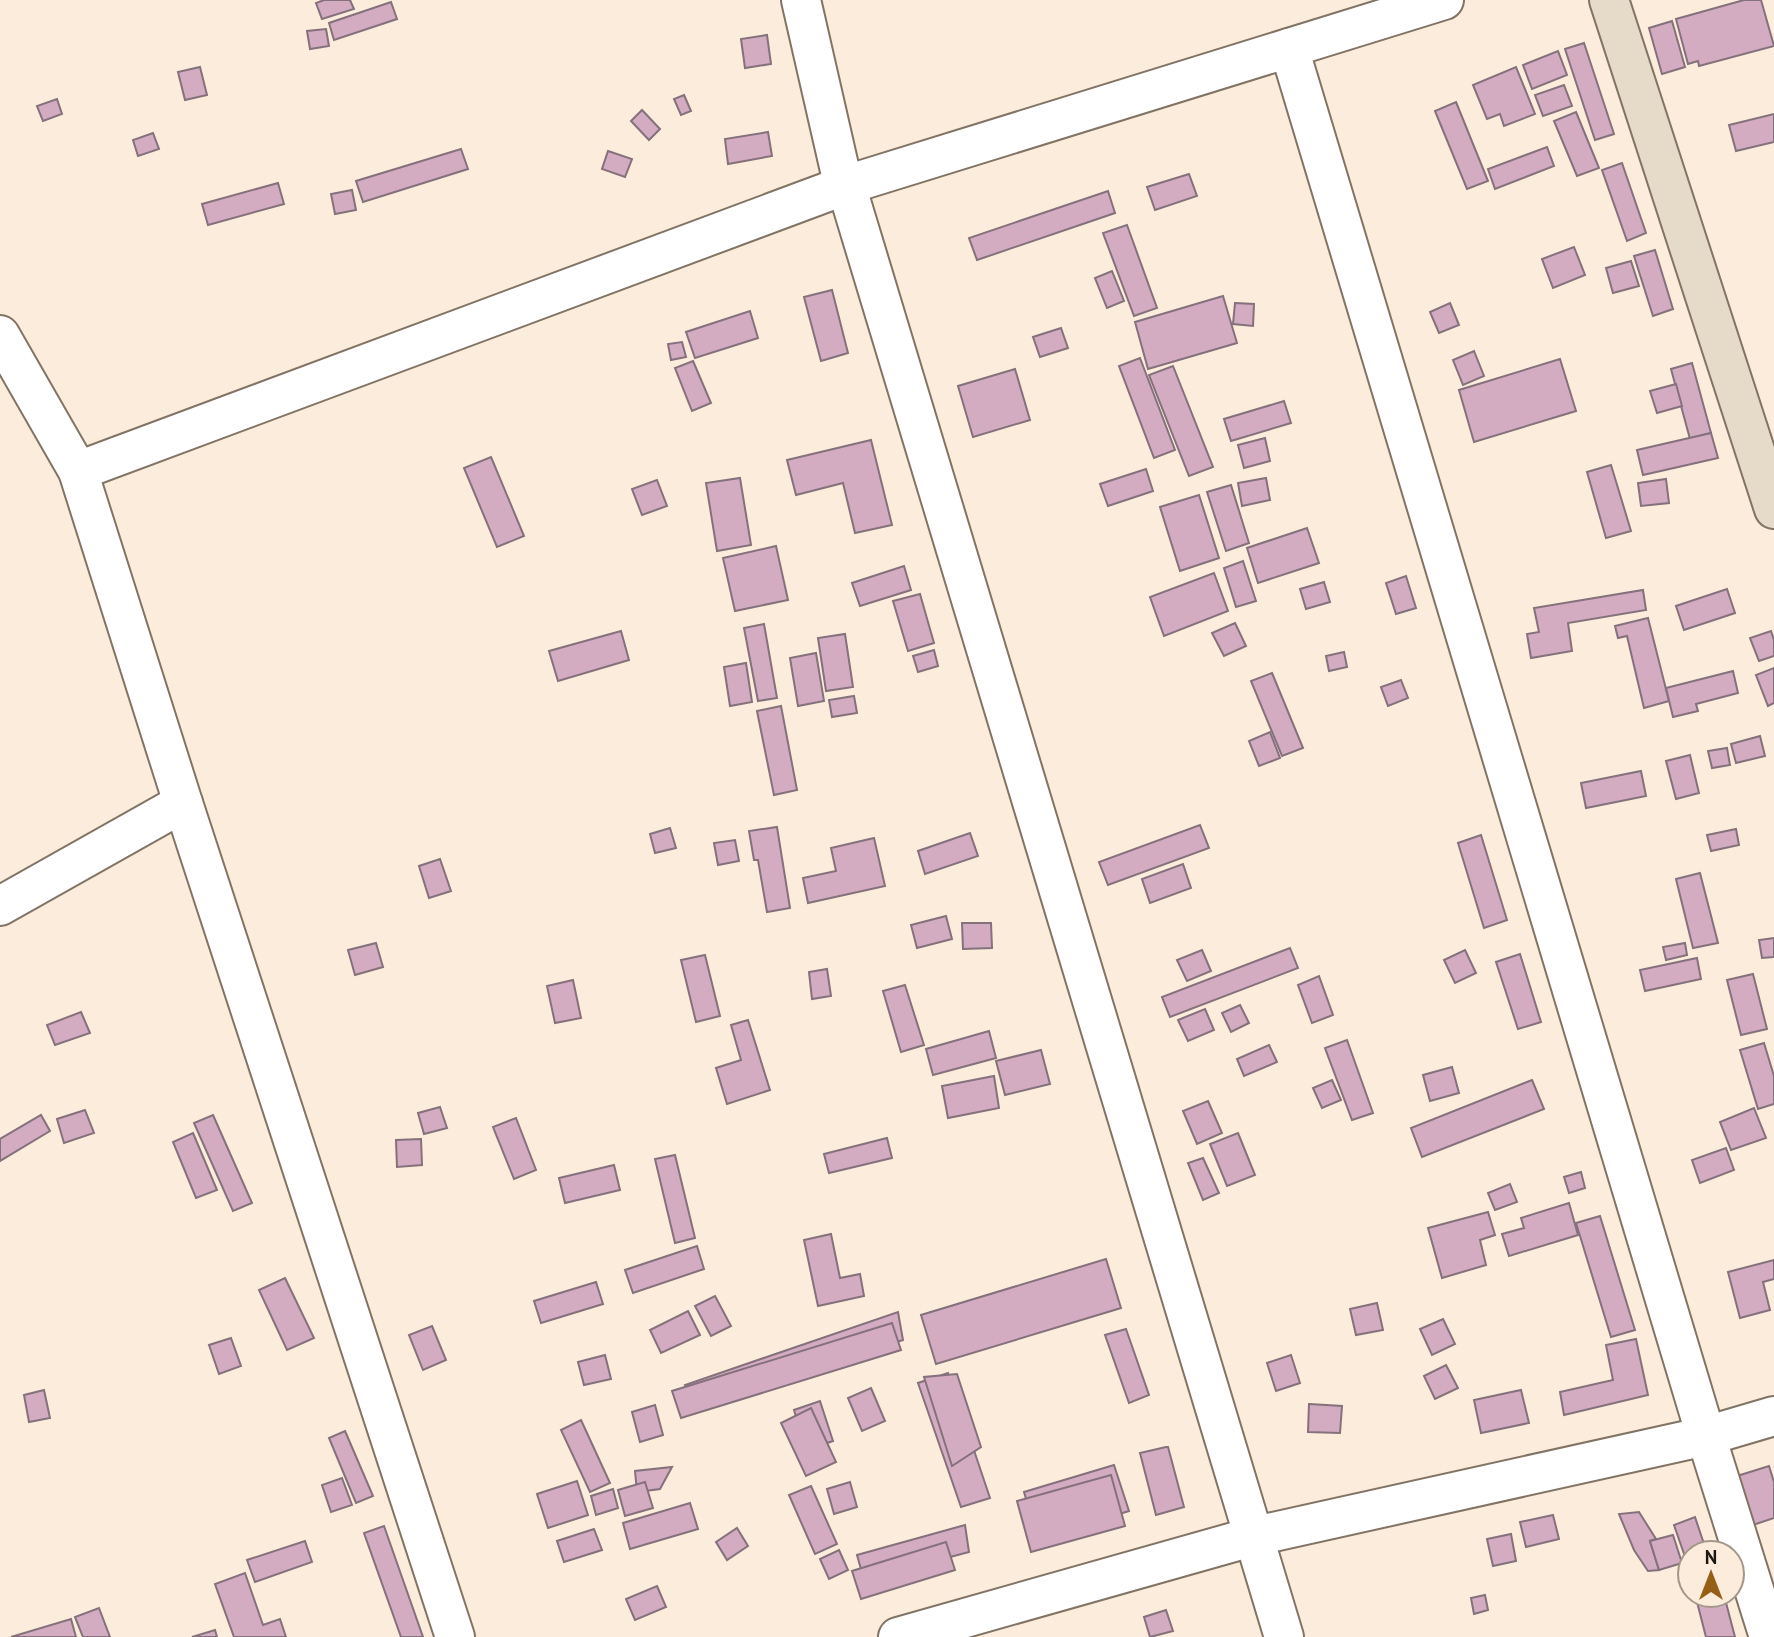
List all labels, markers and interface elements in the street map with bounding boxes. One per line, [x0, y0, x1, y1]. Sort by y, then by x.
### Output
north arrow [1676, 1539, 1746, 1609]
text: N [1705, 1545, 1717, 1569]

